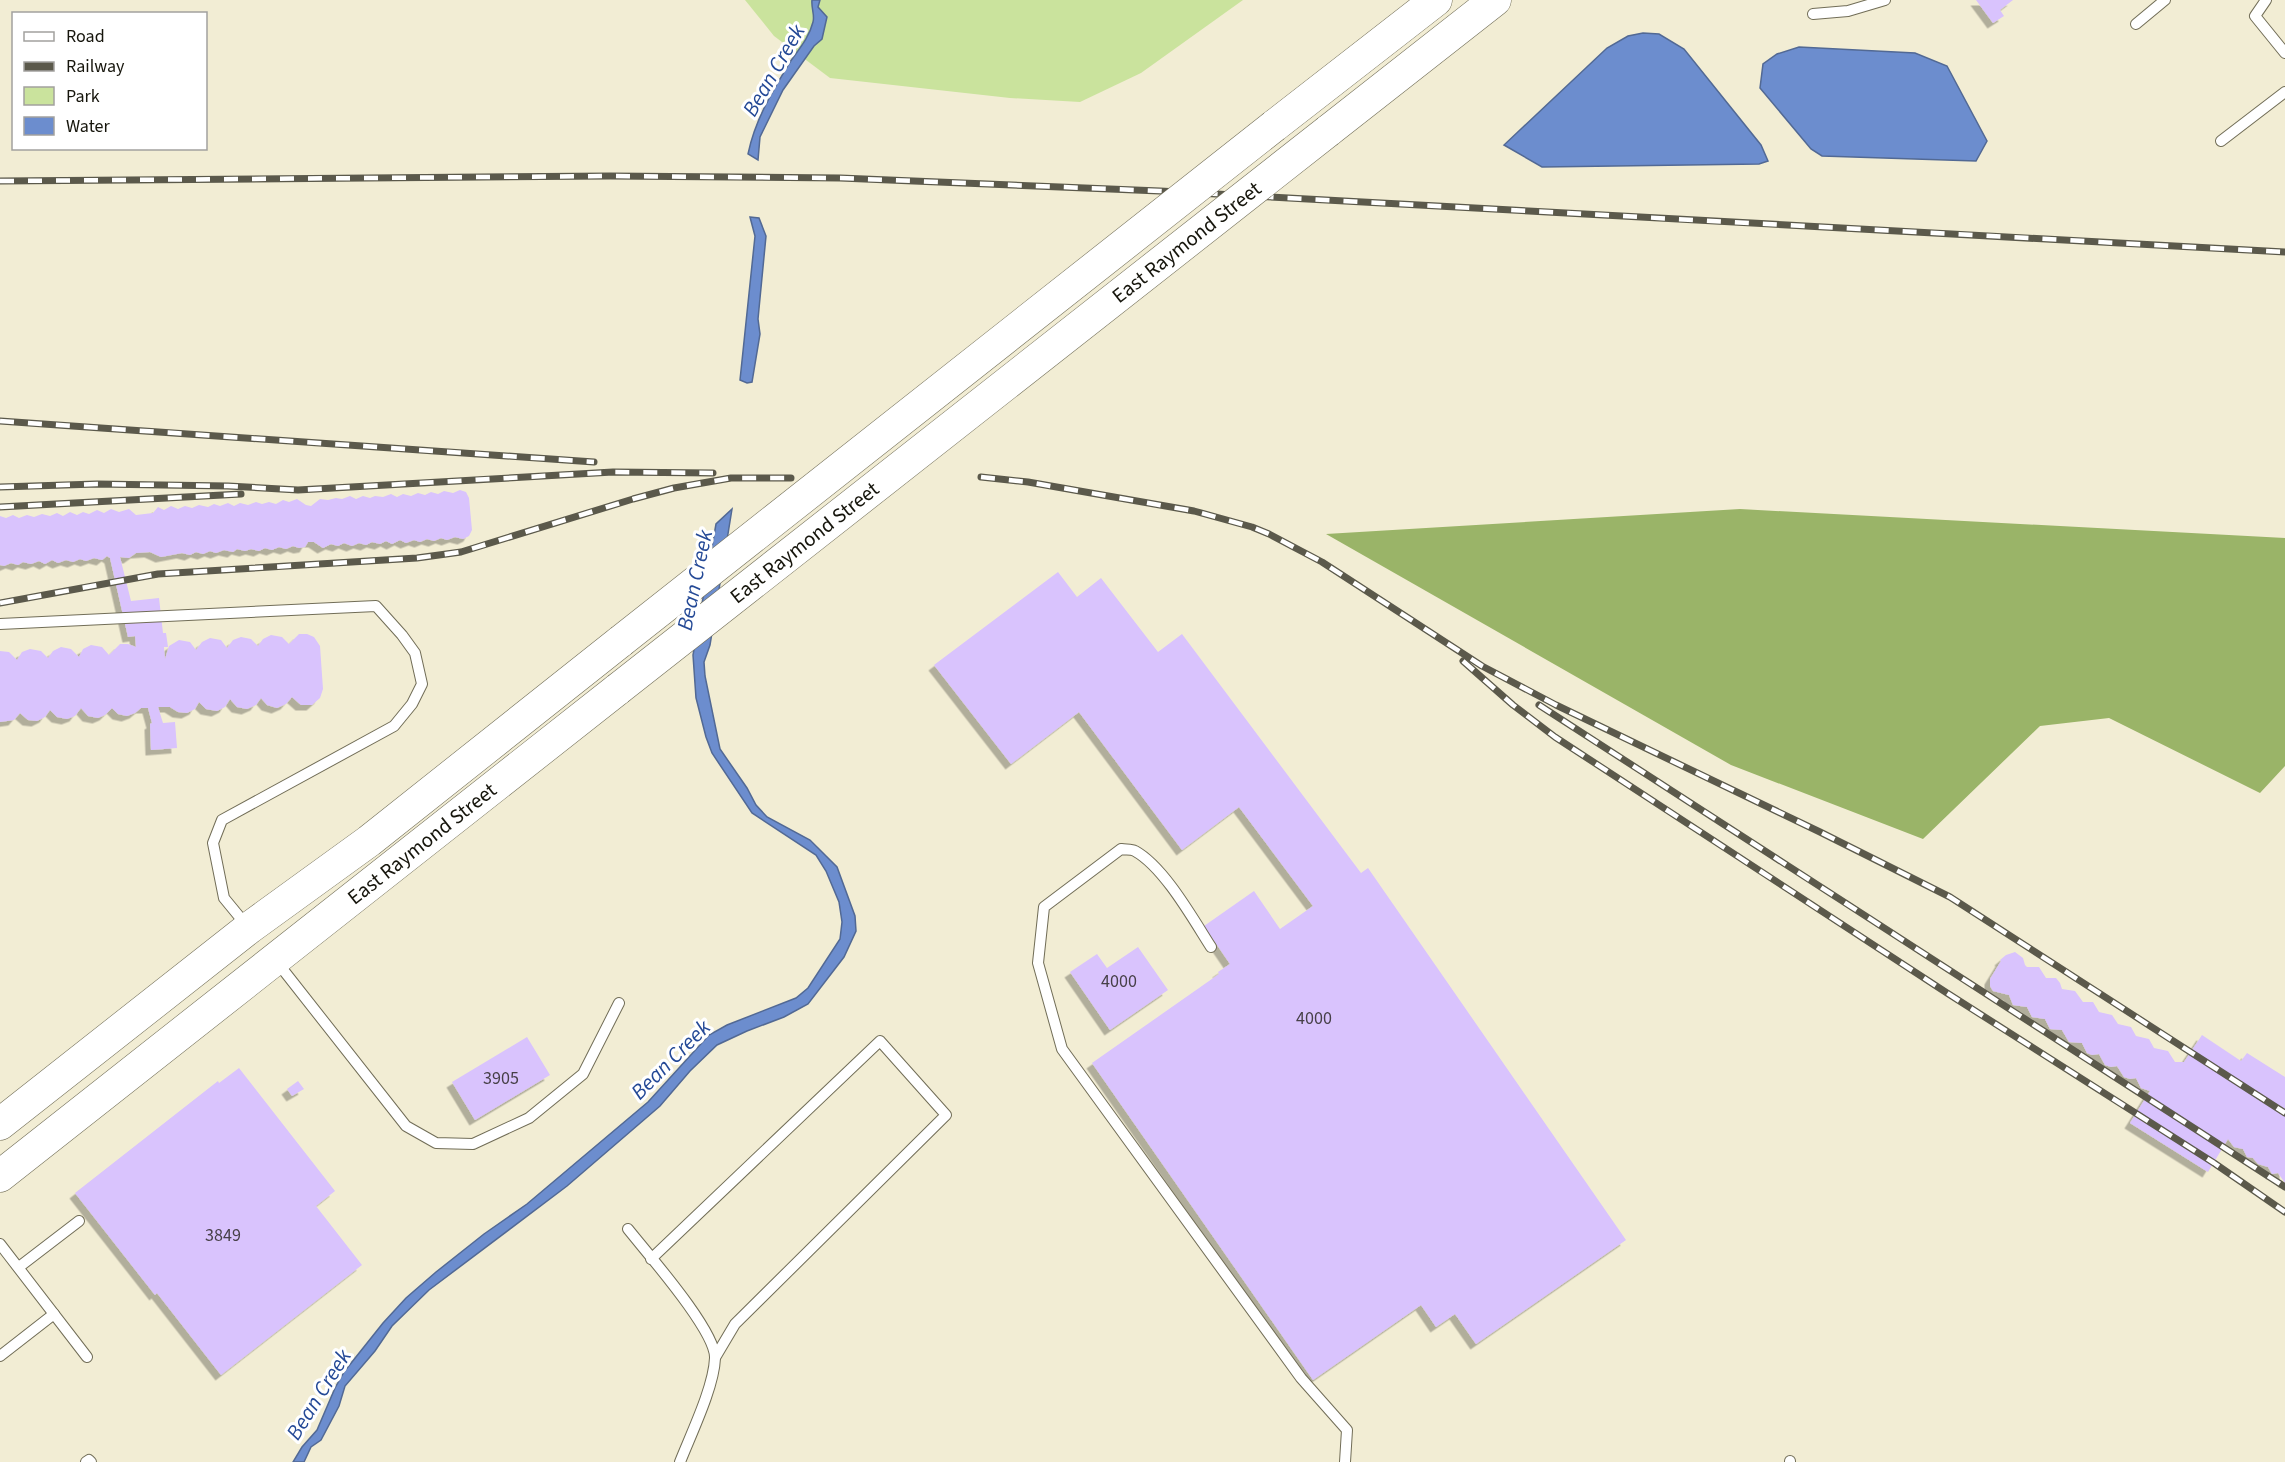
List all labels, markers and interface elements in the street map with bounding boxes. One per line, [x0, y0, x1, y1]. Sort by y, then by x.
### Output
legend [12, 12, 207, 150]
water label: Bean Creek [735, 18, 813, 123]
text: Road [66, 24, 105, 49]
text: Railway [66, 54, 125, 79]
text: Park [66, 84, 100, 109]
text: Water [66, 114, 110, 139]
street label: East Raymond Street [1105, 174, 1267, 310]
street label: East Raymond Street [723, 474, 885, 611]
water label: Bean Creek [669, 527, 721, 633]
street label: East Raymond Street [341, 775, 503, 912]
house number: 4000 [1101, 969, 1137, 994]
house number: 4000 [1296, 1006, 1332, 1031]
water label: Bean Creek [623, 1012, 718, 1107]
house number: 3905 [483, 1066, 519, 1091]
house number: 3849 [205, 1223, 241, 1248]
water label: Bean Creek [278, 1342, 360, 1446]

